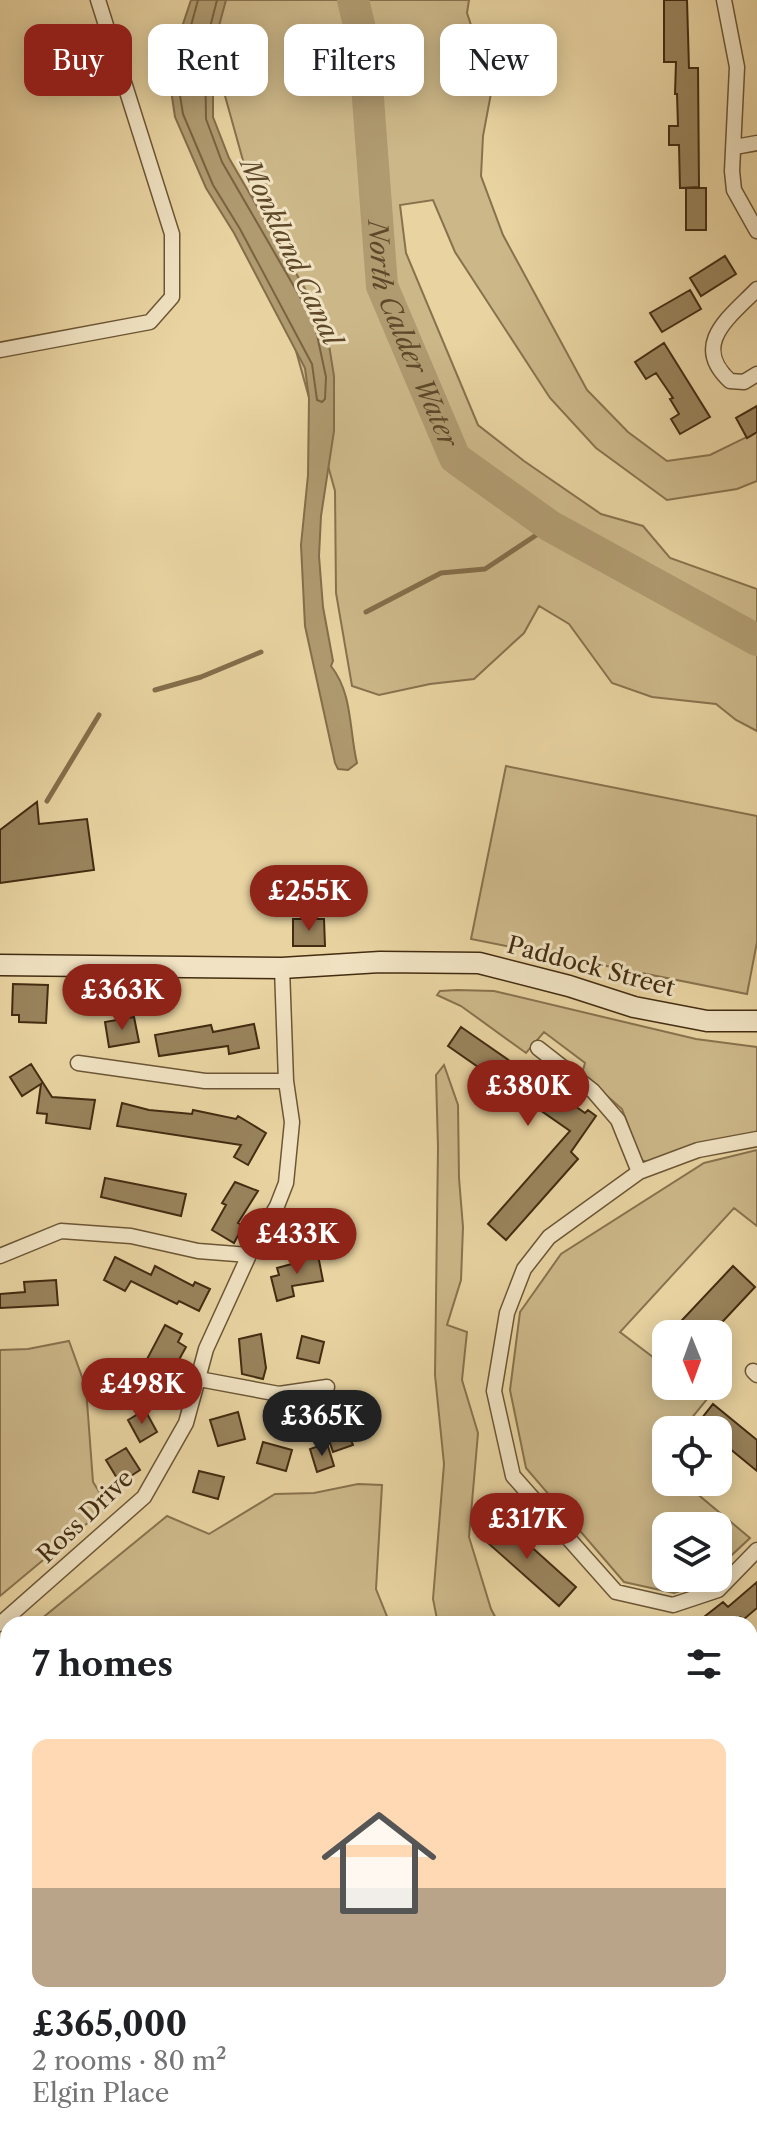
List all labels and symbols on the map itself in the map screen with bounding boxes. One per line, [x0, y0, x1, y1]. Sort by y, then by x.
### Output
water label: Monkland Canal [232, 151, 350, 353]
water label: North Calder Water [361, 217, 465, 454]
pin: £255K [253, 865, 365, 933]
street label: Paddock Street [504, 930, 679, 1002]
pin: £363K [66, 964, 178, 1032]
pin: £380K [472, 1060, 584, 1128]
pin: £433K [241, 1208, 353, 1276]
north arrow [652, 1320, 732, 1400]
pin: £498K [86, 1358, 198, 1426]
pin: £365K [266, 1390, 378, 1458]
street label: Ross Drive [31, 1463, 139, 1569]
pin: £317K [471, 1493, 583, 1561]

